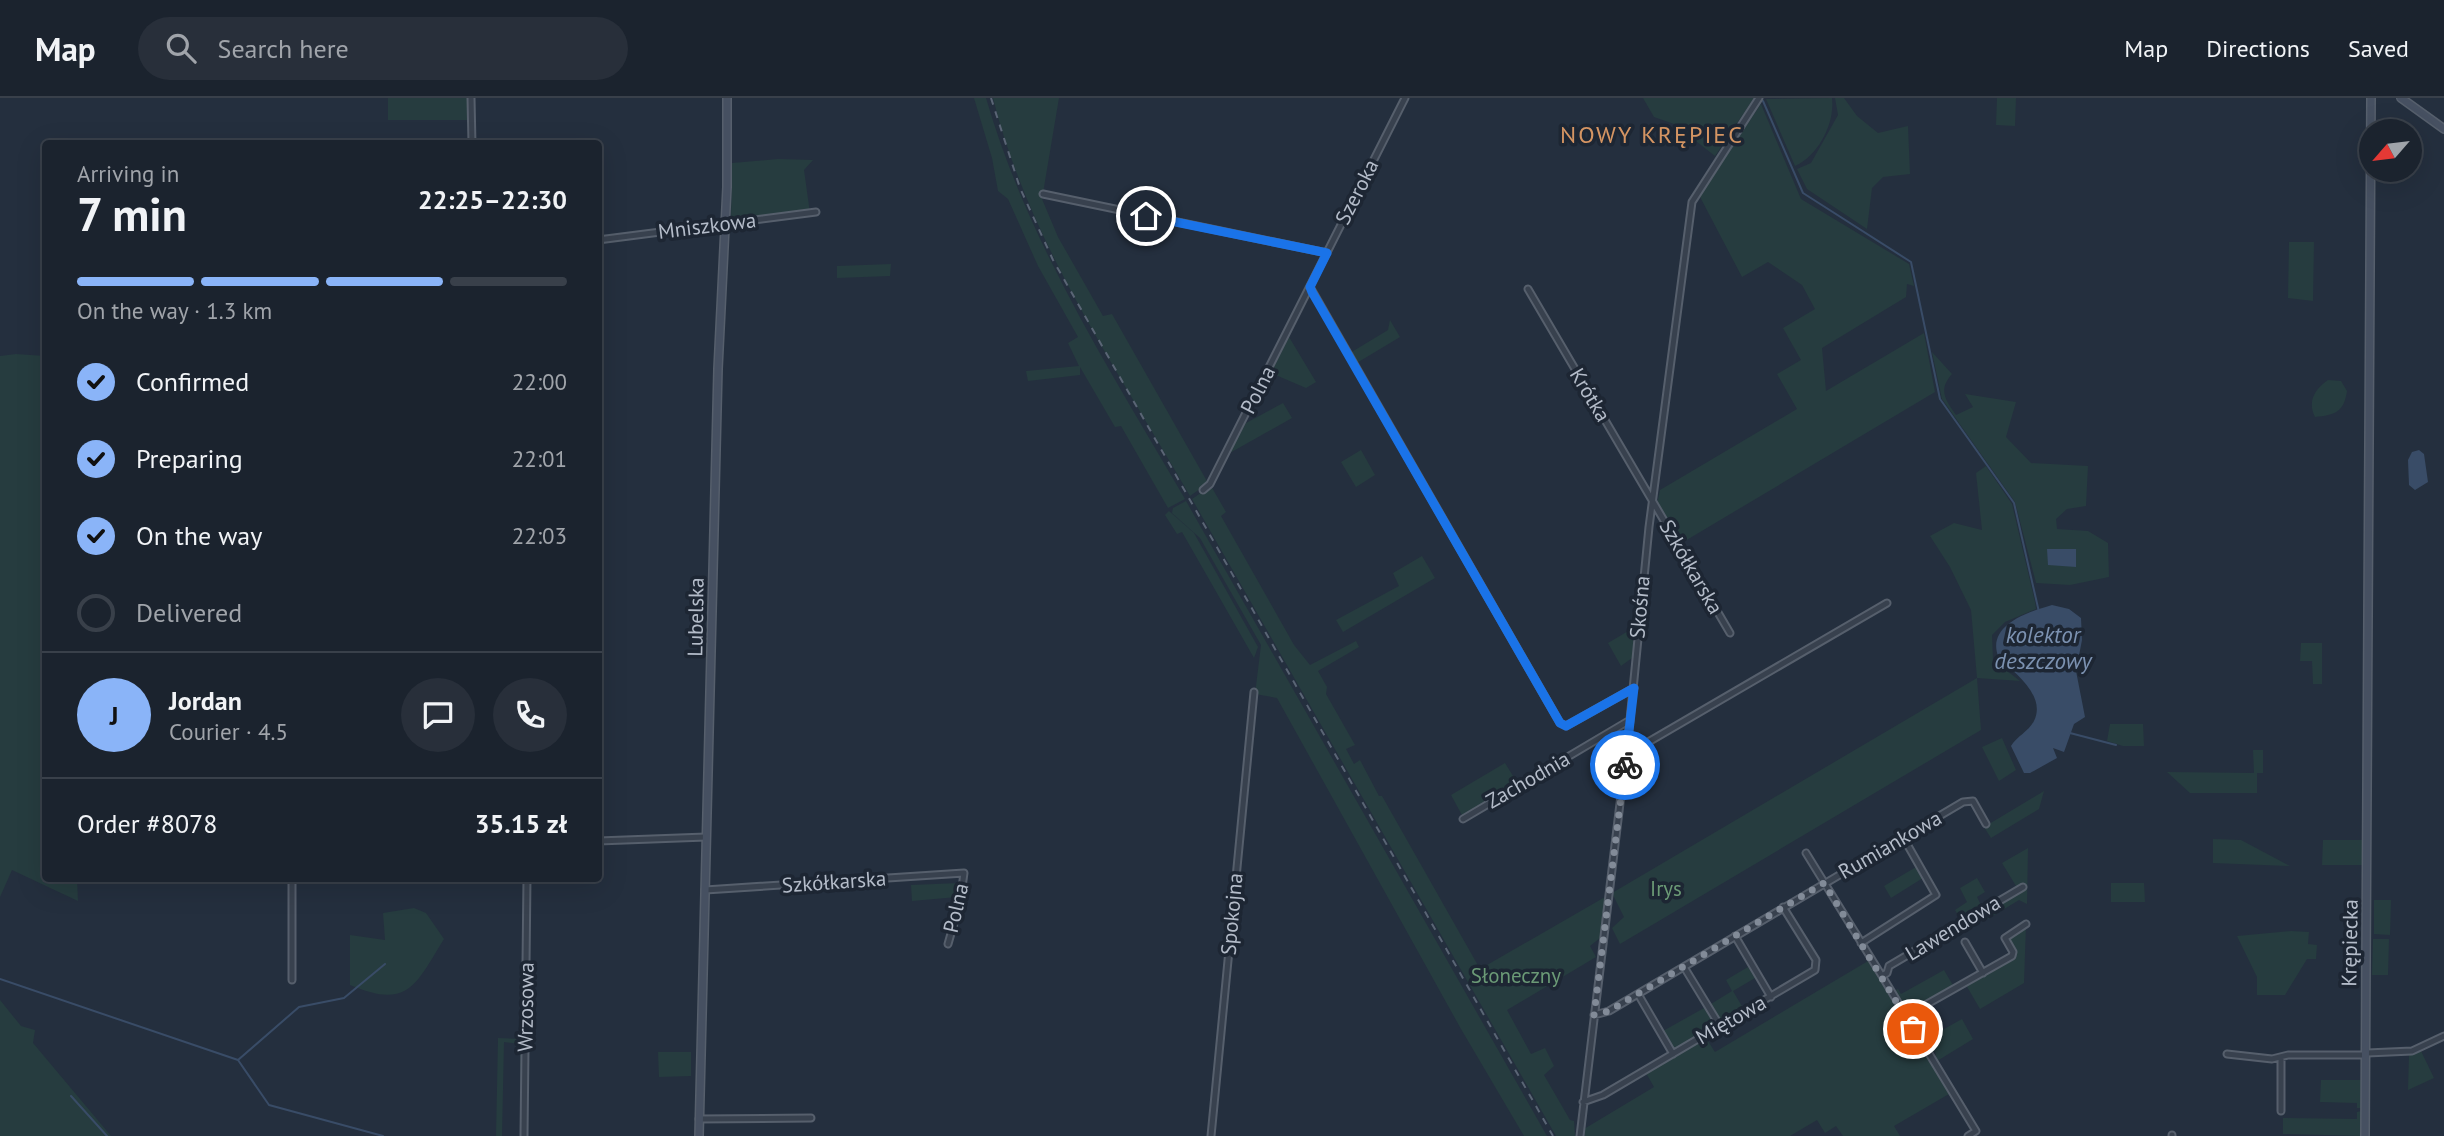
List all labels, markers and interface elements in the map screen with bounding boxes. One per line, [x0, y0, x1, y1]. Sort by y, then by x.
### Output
search box [138, 17, 628, 80]
text: Map [35, 27, 96, 70]
icon: search [162, 29, 200, 67]
text: Search here [218, 32, 349, 65]
text: Map [2124, 33, 2168, 64]
text: Directions [2206, 33, 2310, 64]
text: Saved [2348, 33, 2409, 64]
district label: NOWY KRĘPIEC [1560, 119, 1744, 150]
north arrow [2359, 119, 2422, 182]
map controls [2359, 119, 2422, 182]
street label: Szeroka [1329, 155, 1384, 229]
text: Arriving in [77, 159, 179, 188]
text: 22:25–22:30 [418, 183, 567, 216]
text: 7 min [77, 184, 187, 244]
pin [1116, 186, 1176, 246]
icon: home [1127, 197, 1165, 235]
street label: Mniszkowa [656, 206, 758, 245]
text: On the way · 1.3 km [77, 296, 272, 325]
street label: Polna [1234, 361, 1281, 418]
icon: check [77, 363, 115, 401]
street label: Krótka [1564, 363, 1617, 427]
text: Confirmed [136, 365, 249, 398]
text: 22:00 [512, 367, 567, 396]
icon: check [77, 440, 115, 478]
text: Preparing [136, 442, 243, 475]
text: 22:01 [512, 444, 567, 473]
street label: Szkółkarska [1654, 515, 1729, 619]
icon: check [77, 517, 115, 555]
text: On the way [136, 519, 262, 552]
text: 22:03 [512, 521, 567, 550]
street label: Skośna [1623, 574, 1656, 639]
street label: Lubelska [681, 577, 710, 657]
text: Delivered [136, 596, 242, 629]
water label: kolektor deszczowy [1994, 620, 2094, 675]
button: chat [401, 678, 475, 752]
button: phone [493, 678, 567, 752]
text: Jordan [169, 684, 242, 717]
text: J [110, 699, 118, 732]
text: Courier · 4.5 [169, 717, 288, 746]
courier [1590, 730, 1660, 800]
street label: Zachodnia [1481, 745, 1575, 814]
icon: bike [1606, 746, 1644, 784]
street label: Rumiankowa [1833, 804, 1946, 885]
text: Order #8078 [77, 807, 217, 840]
text: 35.15 zł [475, 807, 567, 840]
street label: Szkółkarska [781, 864, 887, 899]
street label: Spokojna [1214, 872, 1249, 956]
park label: Irys [1650, 875, 1682, 902]
street label: Polna [937, 880, 974, 935]
street label: Lawendowa [1900, 889, 2005, 967]
street label: Krępiecka [2335, 899, 2364, 987]
street label: Wrzosowa [511, 962, 540, 1052]
park label: Słoneczny [1471, 962, 1561, 989]
street label: Miętowa [1691, 989, 1771, 1050]
pin [1883, 999, 1943, 1059]
icon: bag [1894, 1010, 1932, 1048]

